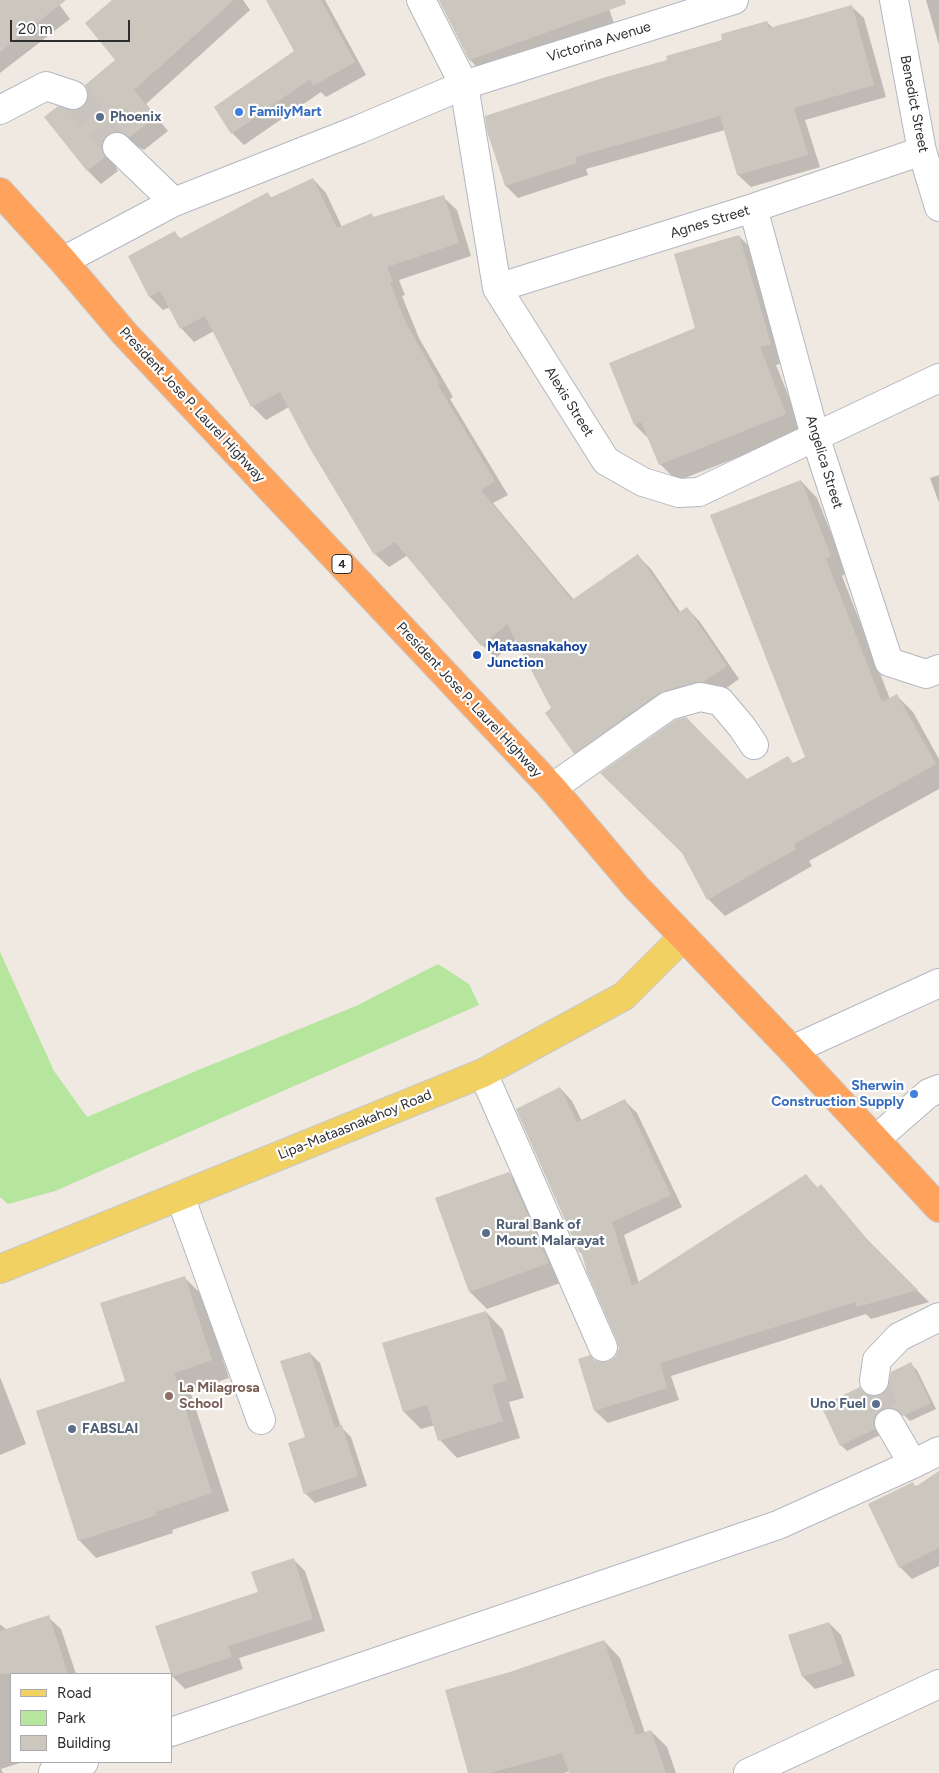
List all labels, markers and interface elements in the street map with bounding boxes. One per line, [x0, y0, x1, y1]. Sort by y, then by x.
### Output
scale bar [12, 10, 132, 42]
street label: Victorina Avenue [545, 18, 653, 66]
text: 20 m [18, 20, 52, 38]
street label: Benedict Street [896, 54, 932, 154]
place label: FamilyMart [249, 104, 322, 120]
marker: FamilyMart [233, 106, 245, 118]
place label: Phoenix [110, 109, 161, 125]
marker: Phoenix [94, 111, 106, 123]
street label: Agnes Street [668, 202, 752, 242]
street label: President Jose P. Laurel Highway [116, 324, 268, 486]
street label: Alexis Street [541, 364, 597, 440]
street label: Angelica Street [802, 413, 846, 511]
road number: 4 [332, 554, 352, 574]
street label: President Jose P. Laurel Highway [393, 619, 545, 781]
place label: Mataasnakahoy Junction [487, 639, 587, 672]
marker: Mataasnakahoy Junction [471, 649, 483, 661]
place label: Sherwin Construction Supply [771, 1078, 904, 1110]
street label: Lipa-Mataasnakahoy Road [276, 1086, 434, 1164]
marker: Sherwin Construction Supply [908, 1088, 920, 1100]
place label: Rural Bank of Mount Malarayat [496, 1217, 605, 1250]
marker: Rural Bank of Mount Malarayat [480, 1227, 492, 1239]
place label: La Milagrosa School [179, 1380, 260, 1412]
marker: La Milagrosa School [163, 1390, 175, 1402]
place label: Uno Fuel [810, 1396, 866, 1412]
marker: Uno Fuel [870, 1398, 882, 1410]
place label: FABSLAI [82, 1421, 138, 1437]
marker: FABSLAI [66, 1423, 78, 1435]
legend [10, 1673, 172, 1763]
text: Road [57, 1684, 92, 1702]
text: Park [57, 1709, 86, 1727]
text: Building [57, 1734, 111, 1752]

